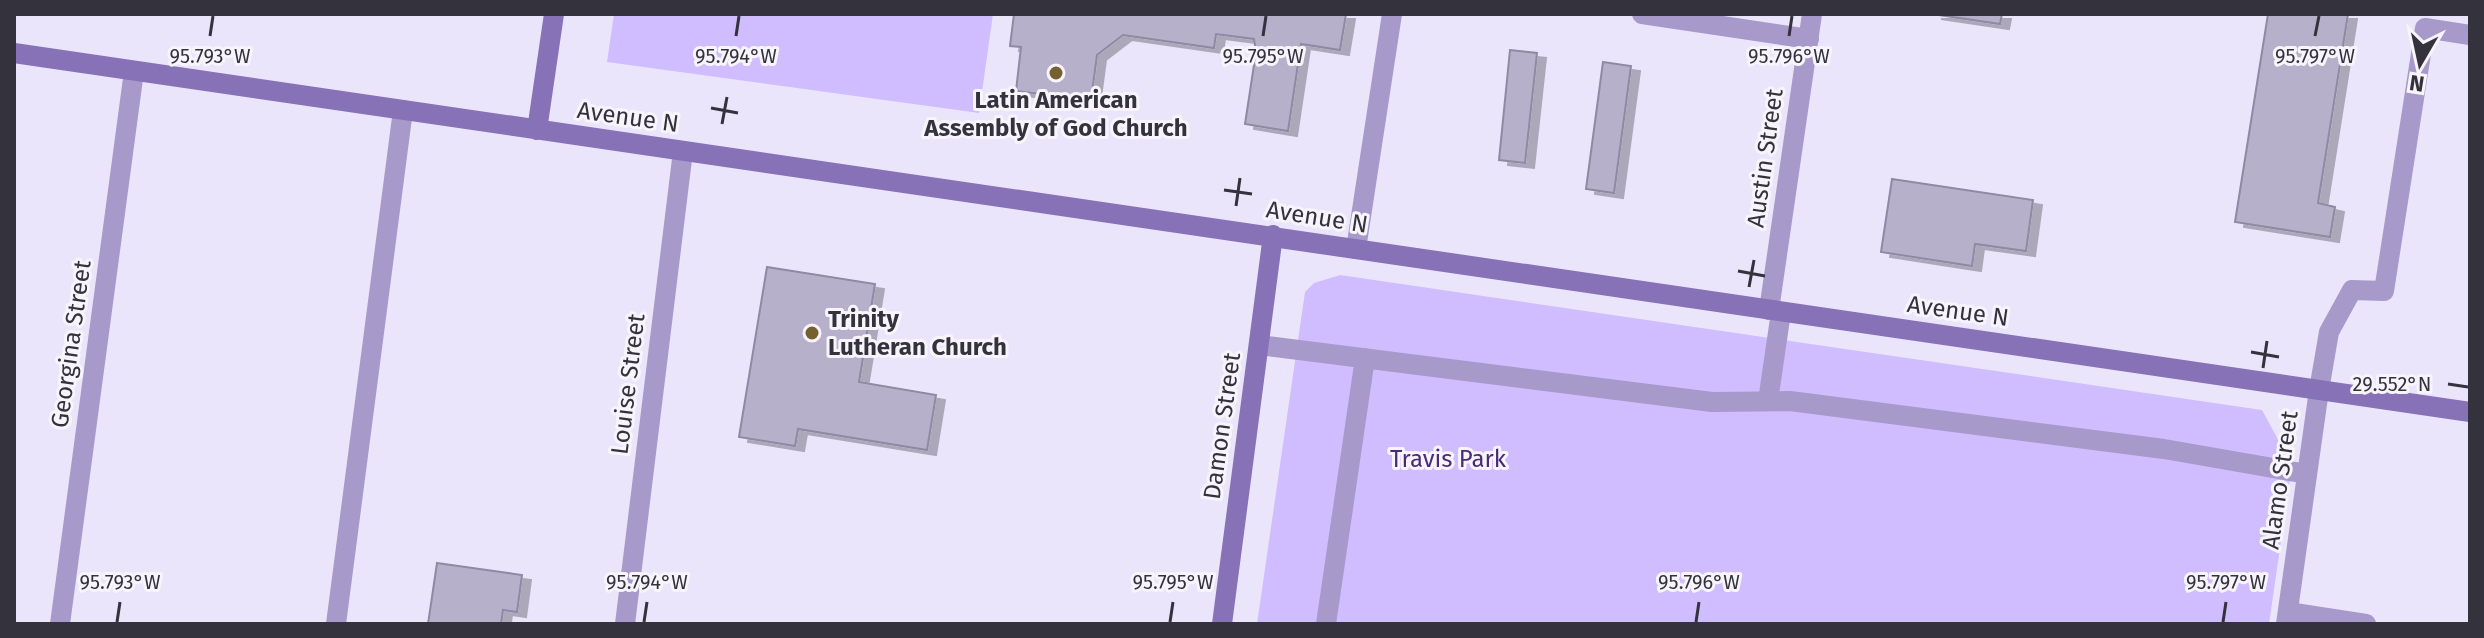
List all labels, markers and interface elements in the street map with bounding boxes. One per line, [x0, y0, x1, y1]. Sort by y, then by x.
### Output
north arrow [2380, 24, 2460, 104]
text: 95.793°W [170, 44, 251, 68]
text: 95.794°W [695, 44, 777, 68]
text: 95.795°W [1222, 44, 1304, 68]
text: 95.796°W [1748, 44, 1830, 68]
text: 95.797°W [2275, 44, 2356, 68]
marker: Latin American Assembly of God Church [1047, 64, 1065, 82]
text: N [2408, 69, 2426, 98]
place label: Latin American Assembly of God Church [923, 86, 1188, 142]
street label: Austin Street [1741, 86, 1789, 229]
street label: Avenue N [575, 96, 681, 138]
street label: Avenue N [1264, 195, 1370, 239]
street label: Georgina Street [45, 258, 97, 430]
street label: Avenue N [1905, 290, 2011, 332]
place label: Trinity Lutheran Church [828, 305, 1007, 361]
street label: Louise Street [605, 312, 651, 456]
marker: Trinity Lutheran Church [803, 324, 821, 342]
street label: Damon Street [1198, 350, 1246, 501]
text: 29.552°N [2353, 372, 2431, 396]
street label: Alamo Street [2256, 409, 2304, 551]
park label: Travis Park [1390, 445, 1507, 473]
text: 95.793°W [80, 570, 161, 594]
text: 95.794°W [606, 570, 688, 594]
text: 95.795°W [1132, 570, 1214, 594]
text: 95.796°W [1658, 570, 1740, 594]
text: 95.797°W [2186, 570, 2267, 594]

